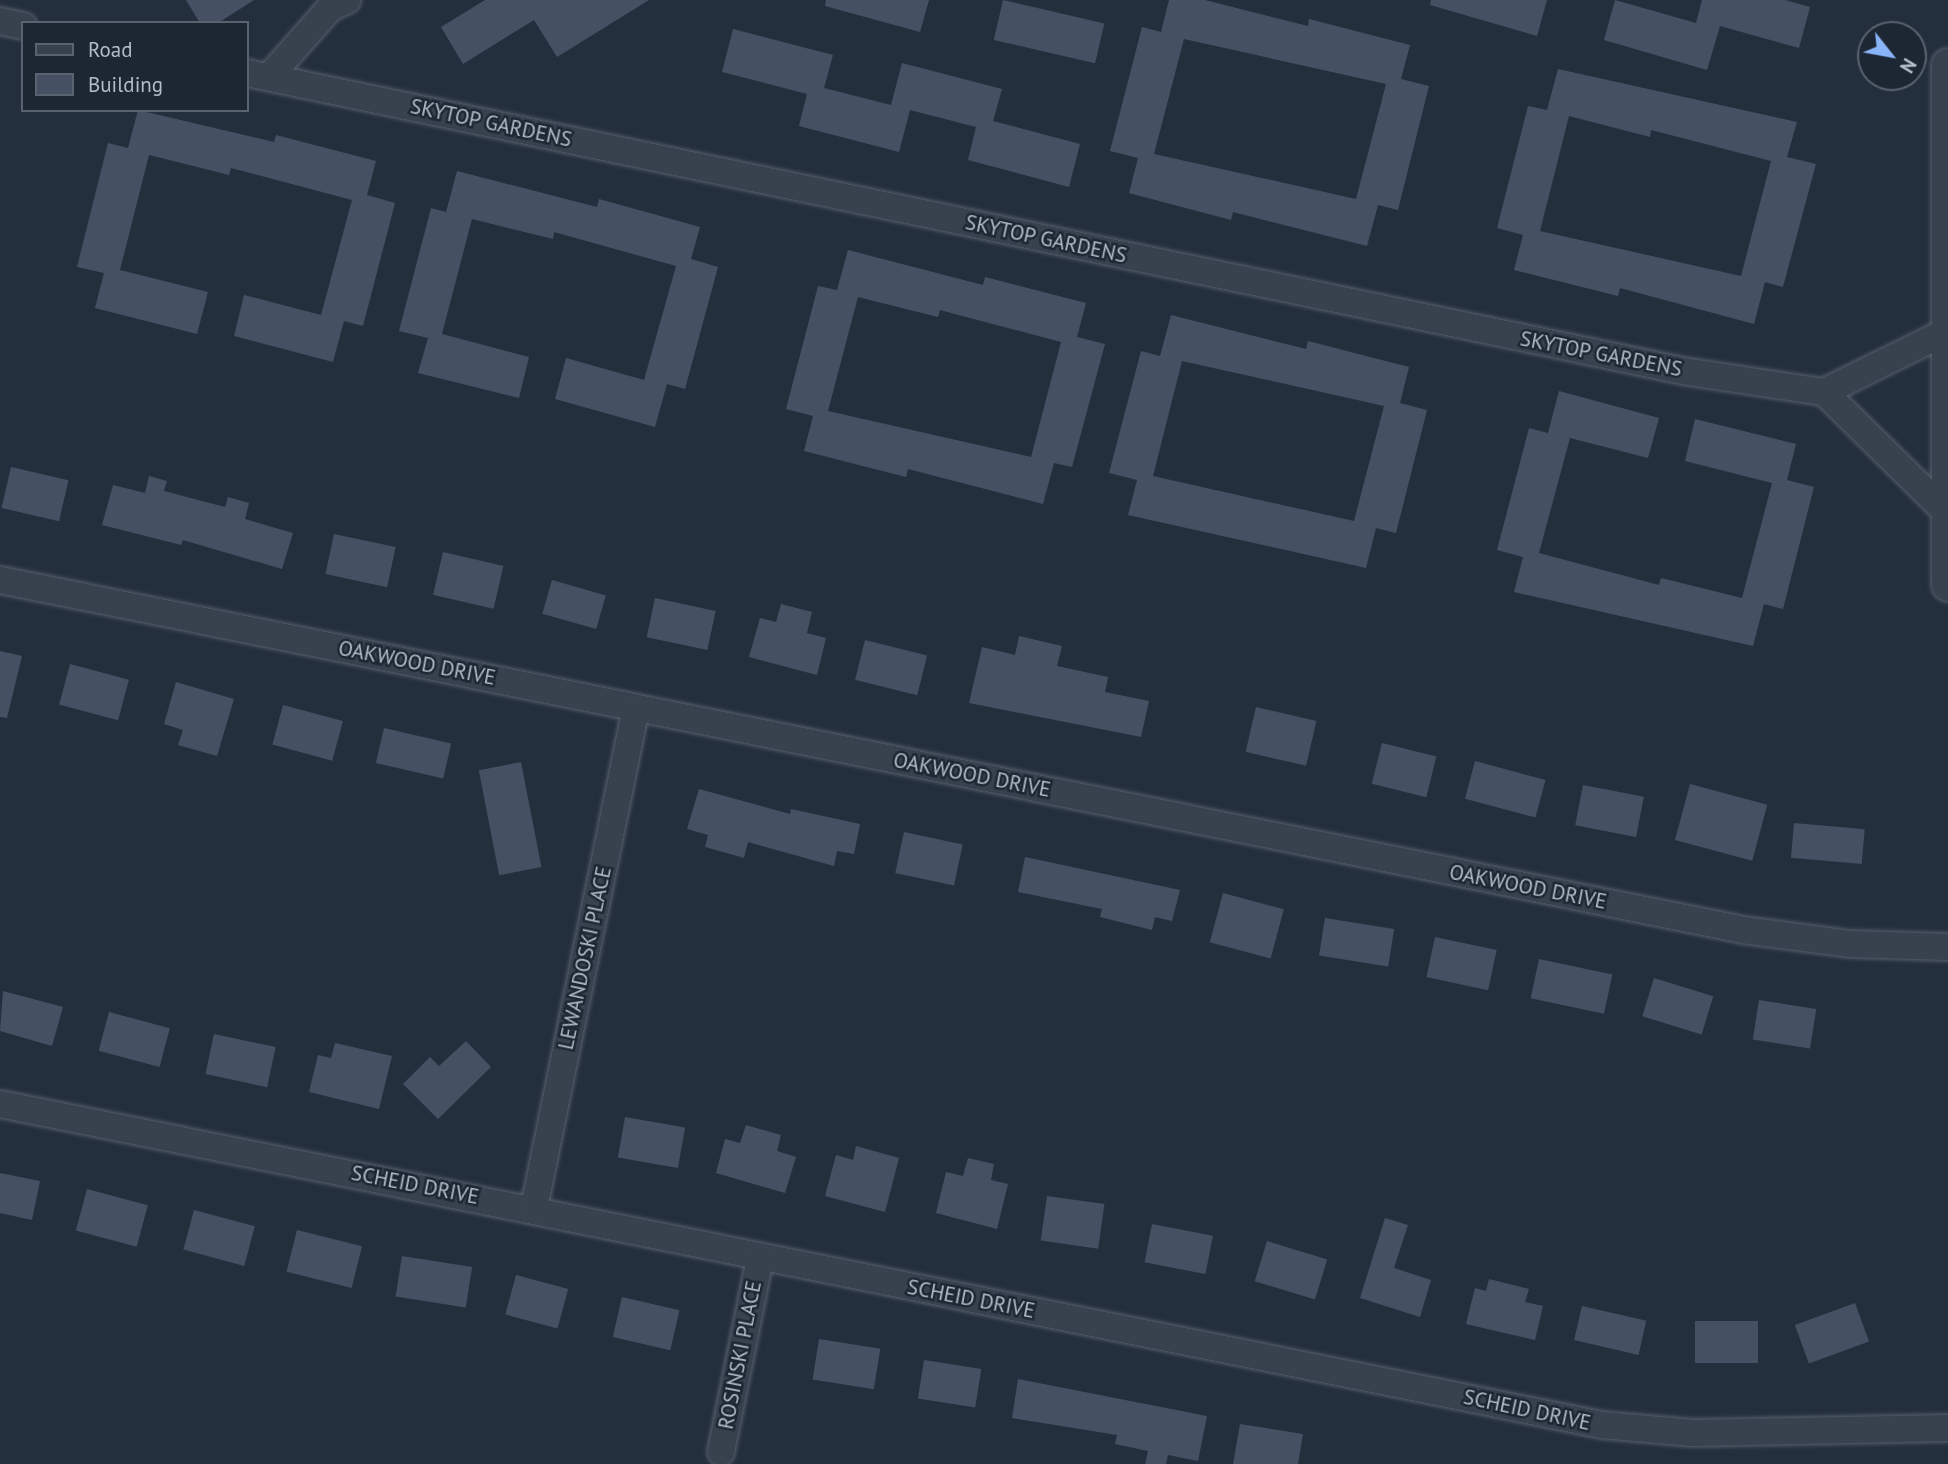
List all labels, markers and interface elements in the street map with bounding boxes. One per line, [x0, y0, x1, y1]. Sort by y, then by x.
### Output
legend [21, 21, 248, 112]
north arrow [1857, 21, 1927, 91]
text: Road [88, 36, 132, 63]
text: N [1895, 54, 1922, 77]
text: Building [88, 71, 163, 98]
street label: SKYTOP GARDENS [408, 94, 574, 152]
street label: SKYTOP GARDENS [963, 210, 1129, 268]
street label: SKYTOP GARDENS [1518, 326, 1684, 382]
street label: OAKWOOD DRIVE [336, 635, 498, 691]
street label: OAKWOOD DRIVE [891, 747, 1053, 803]
street label: OAKWOOD DRIVE [1447, 859, 1609, 915]
street label: LEWANDOSKI PLACE [553, 864, 617, 1052]
street label: SCHEID DRIVE [349, 1160, 481, 1210]
street label: SCHEID DRIVE [905, 1274, 1037, 1324]
street label: ROSINSKI PLACE [713, 1279, 767, 1431]
street label: SCHEID DRIVE [1461, 1384, 1593, 1436]

